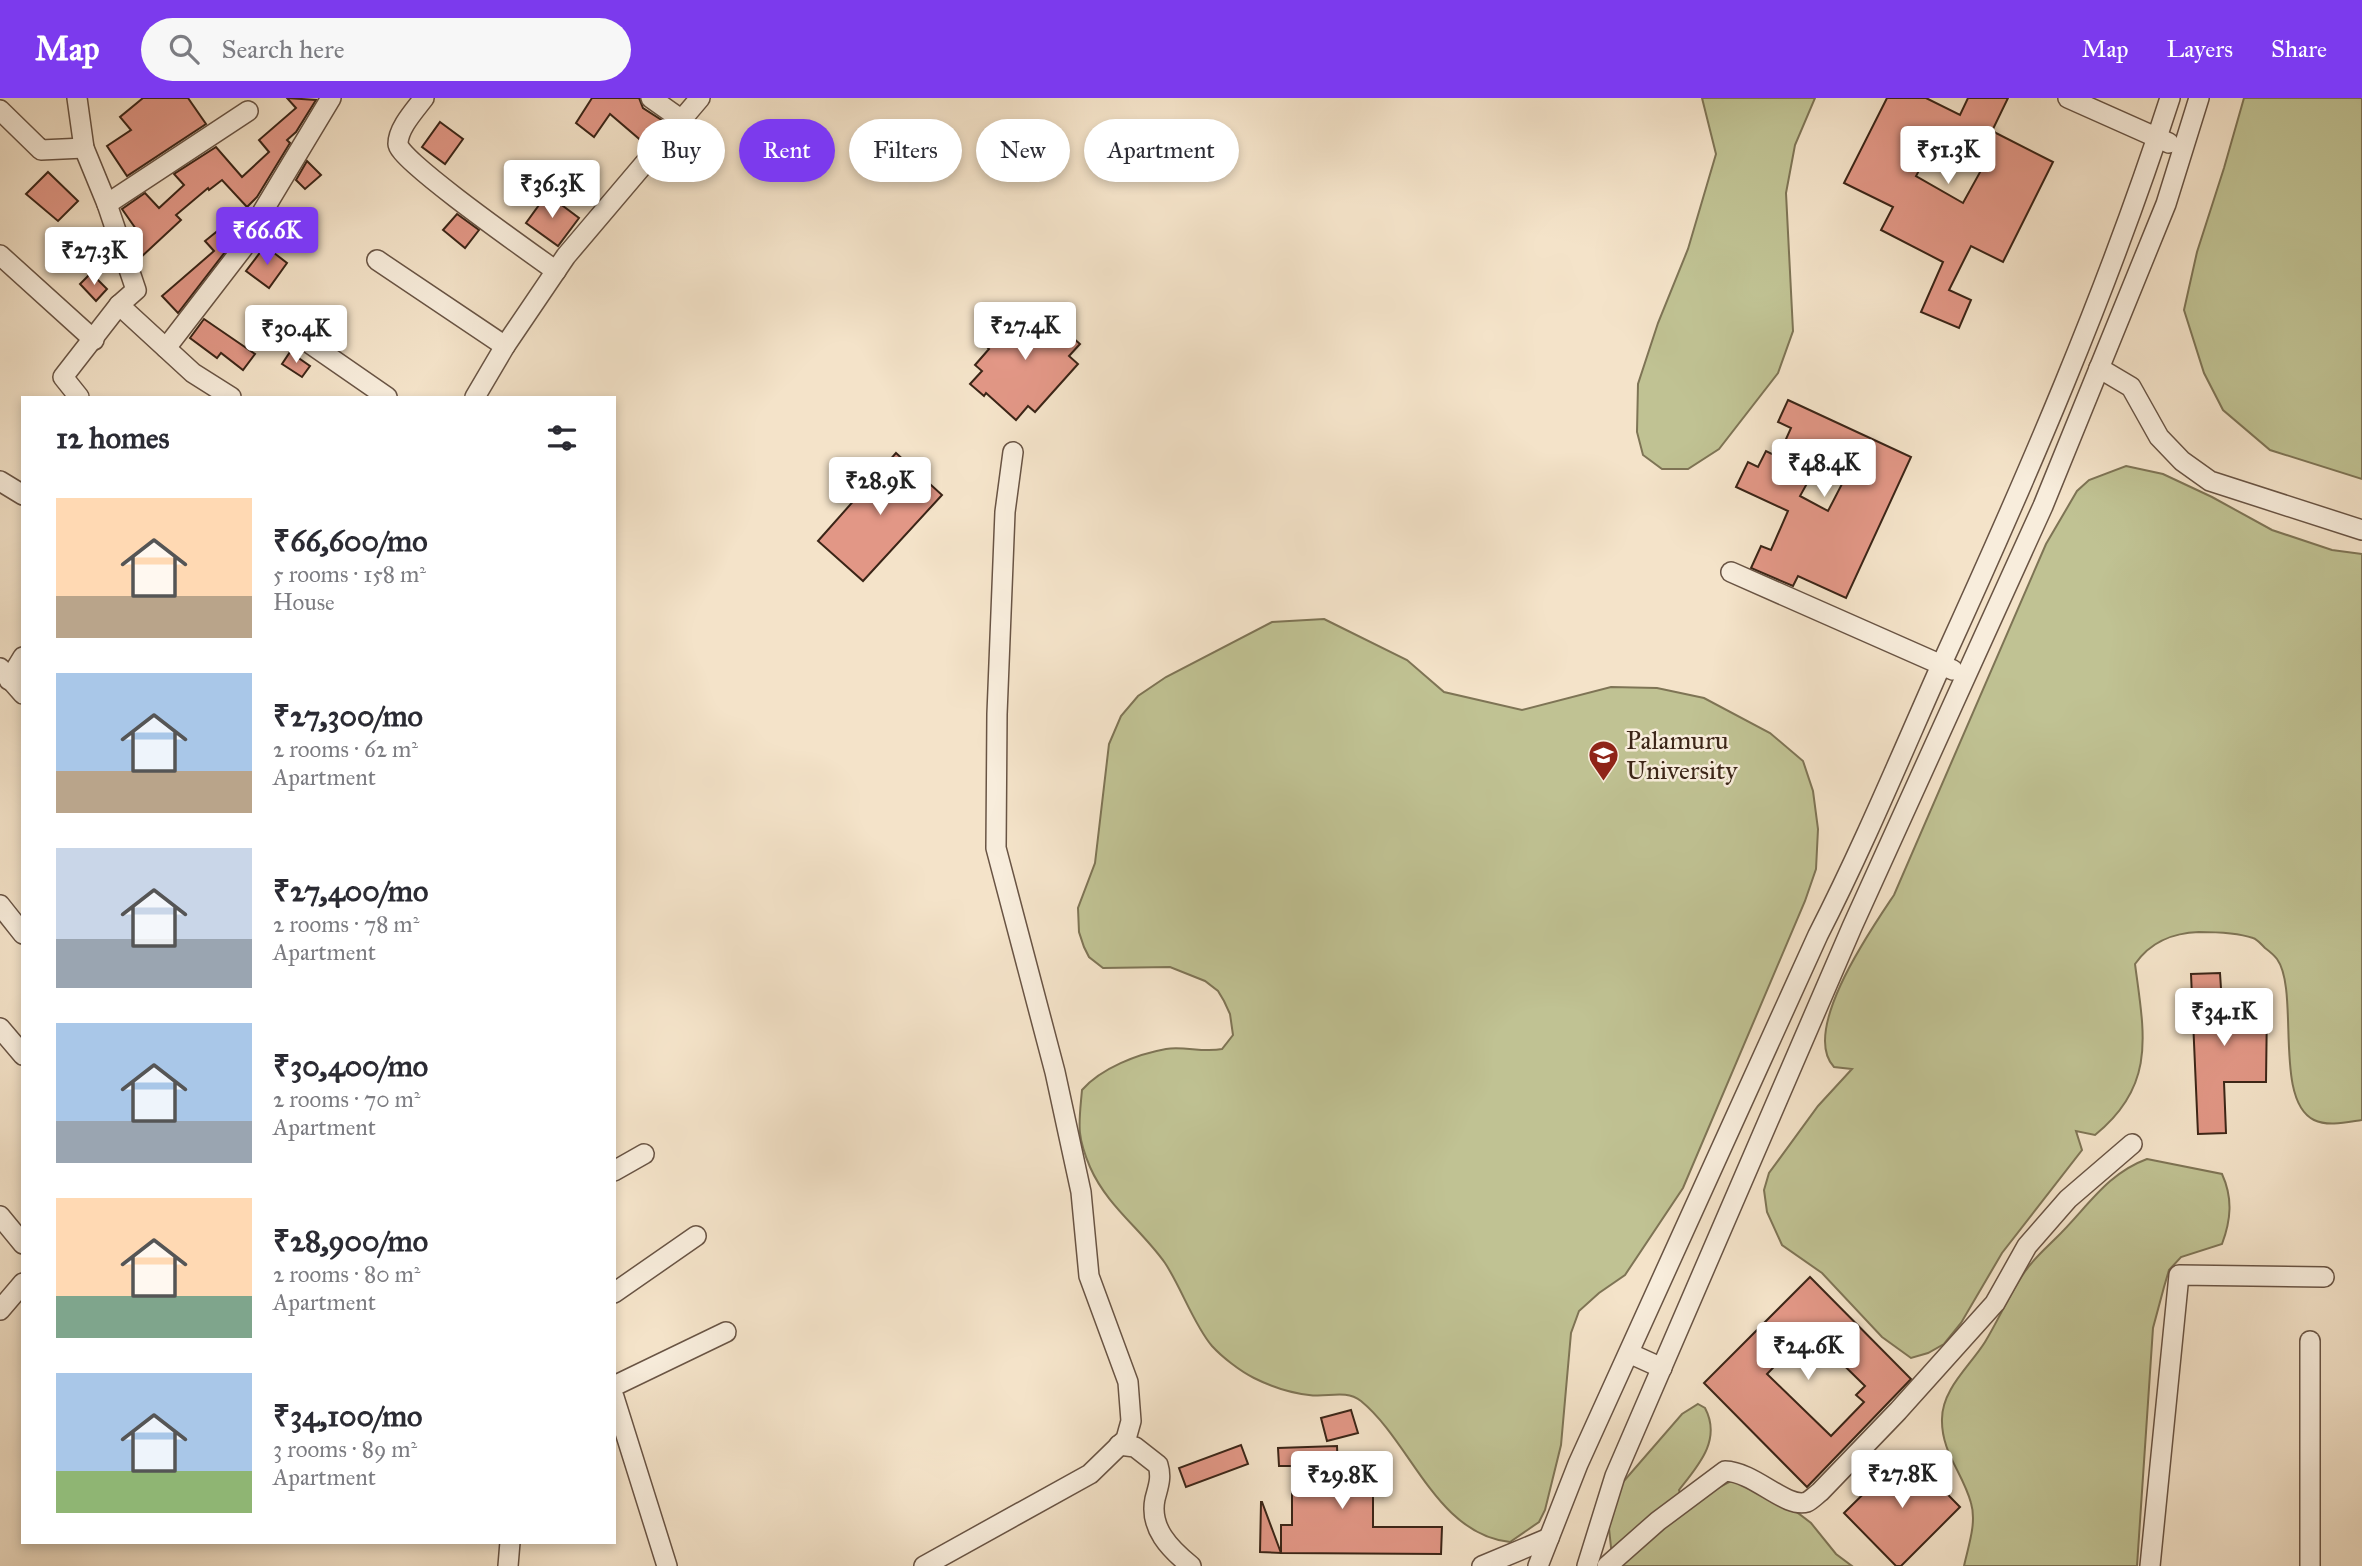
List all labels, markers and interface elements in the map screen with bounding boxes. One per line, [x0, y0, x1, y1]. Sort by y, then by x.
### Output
search box [141, 18, 631, 81]
text: Map [35, 29, 99, 69]
icon: search [165, 30, 203, 68]
text: Search here [221, 33, 345, 65]
text: Map [2082, 34, 2129, 64]
text: Layers [2167, 34, 2233, 64]
text: Share [2271, 34, 2327, 64]
chip: Buy [637, 119, 725, 182]
chip: Rent [739, 119, 835, 182]
chip: Filters [849, 119, 962, 182]
chip: New [976, 119, 1070, 182]
chip: Apartment [1084, 119, 1239, 182]
pin: ₹51.3K [1891, 126, 2005, 186]
text: ₹51.3K [1916, 135, 1980, 163]
pin: ₹36.3K [495, 160, 609, 220]
text: ₹36.3K [520, 169, 584, 197]
pin: ₹66.6K [210, 208, 324, 267]
text: ₹66.6K [232, 216, 302, 244]
pin: ₹27.3K [37, 228, 151, 287]
text: ₹27.3K [61, 236, 127, 264]
pin: ₹27.4K [968, 302, 1082, 362]
pin: ₹30.4K [239, 306, 353, 365]
text: ₹27.4K [990, 311, 1060, 339]
text: ₹30.4K [261, 314, 331, 342]
icon: filters [543, 419, 581, 457]
text: 12 homes [56, 420, 169, 456]
pin: ₹48.4K [1767, 440, 1881, 499]
text: ₹48.4K [1788, 448, 1860, 476]
pin: ₹28.9K [823, 458, 937, 517]
text: ₹28.9K [845, 466, 915, 494]
text: ₹66,600/mo [273, 523, 428, 559]
icon: home [112, 526, 196, 610]
text: 5 rooms · 158 m² [273, 560, 426, 588]
text: House [273, 588, 335, 616]
text: ₹27,300/mo [273, 698, 423, 734]
icon: home [112, 701, 196, 785]
place label: Palamuru University [1626, 724, 1738, 786]
text: 2 rooms · 62 m² [273, 735, 418, 763]
school or university icon: Palamuru University [1586, 738, 1620, 782]
text: Apartment [273, 763, 376, 791]
text: ₹27,400/mo [273, 873, 428, 909]
icon: home [112, 876, 196, 960]
text: 2 rooms · 78 m² [273, 910, 419, 938]
text: Apartment [273, 938, 376, 966]
pin: ₹34.1K [2167, 988, 2281, 1048]
text: ₹34.1K [2191, 997, 2257, 1025]
text: ₹30,400/mo [273, 1048, 428, 1084]
icon: home [112, 1051, 196, 1135]
text: 2 rooms · 70 m² [273, 1085, 421, 1113]
text: Apartment [273, 1113, 376, 1141]
text: ₹28,900/mo [273, 1223, 428, 1259]
icon: home [112, 1226, 196, 1310]
text: 2 rooms · 80 m² [273, 1260, 420, 1288]
text: Apartment [273, 1288, 376, 1316]
pin: ₹24.6K [1751, 1322, 1865, 1382]
text: ₹24.6K [1773, 1331, 1843, 1359]
text: ₹34,100/mo [273, 1398, 422, 1434]
icon: home [112, 1401, 196, 1485]
text: 3 rooms · 89 m² [273, 1435, 417, 1463]
pin: ₹27.8K [1845, 1450, 1959, 1510]
pin: ₹29.8K [1285, 1452, 1399, 1511]
text: ₹27.8K [1867, 1459, 1937, 1487]
text: ₹29.8K [1307, 1460, 1377, 1488]
text: Apartment [273, 1463, 376, 1491]

